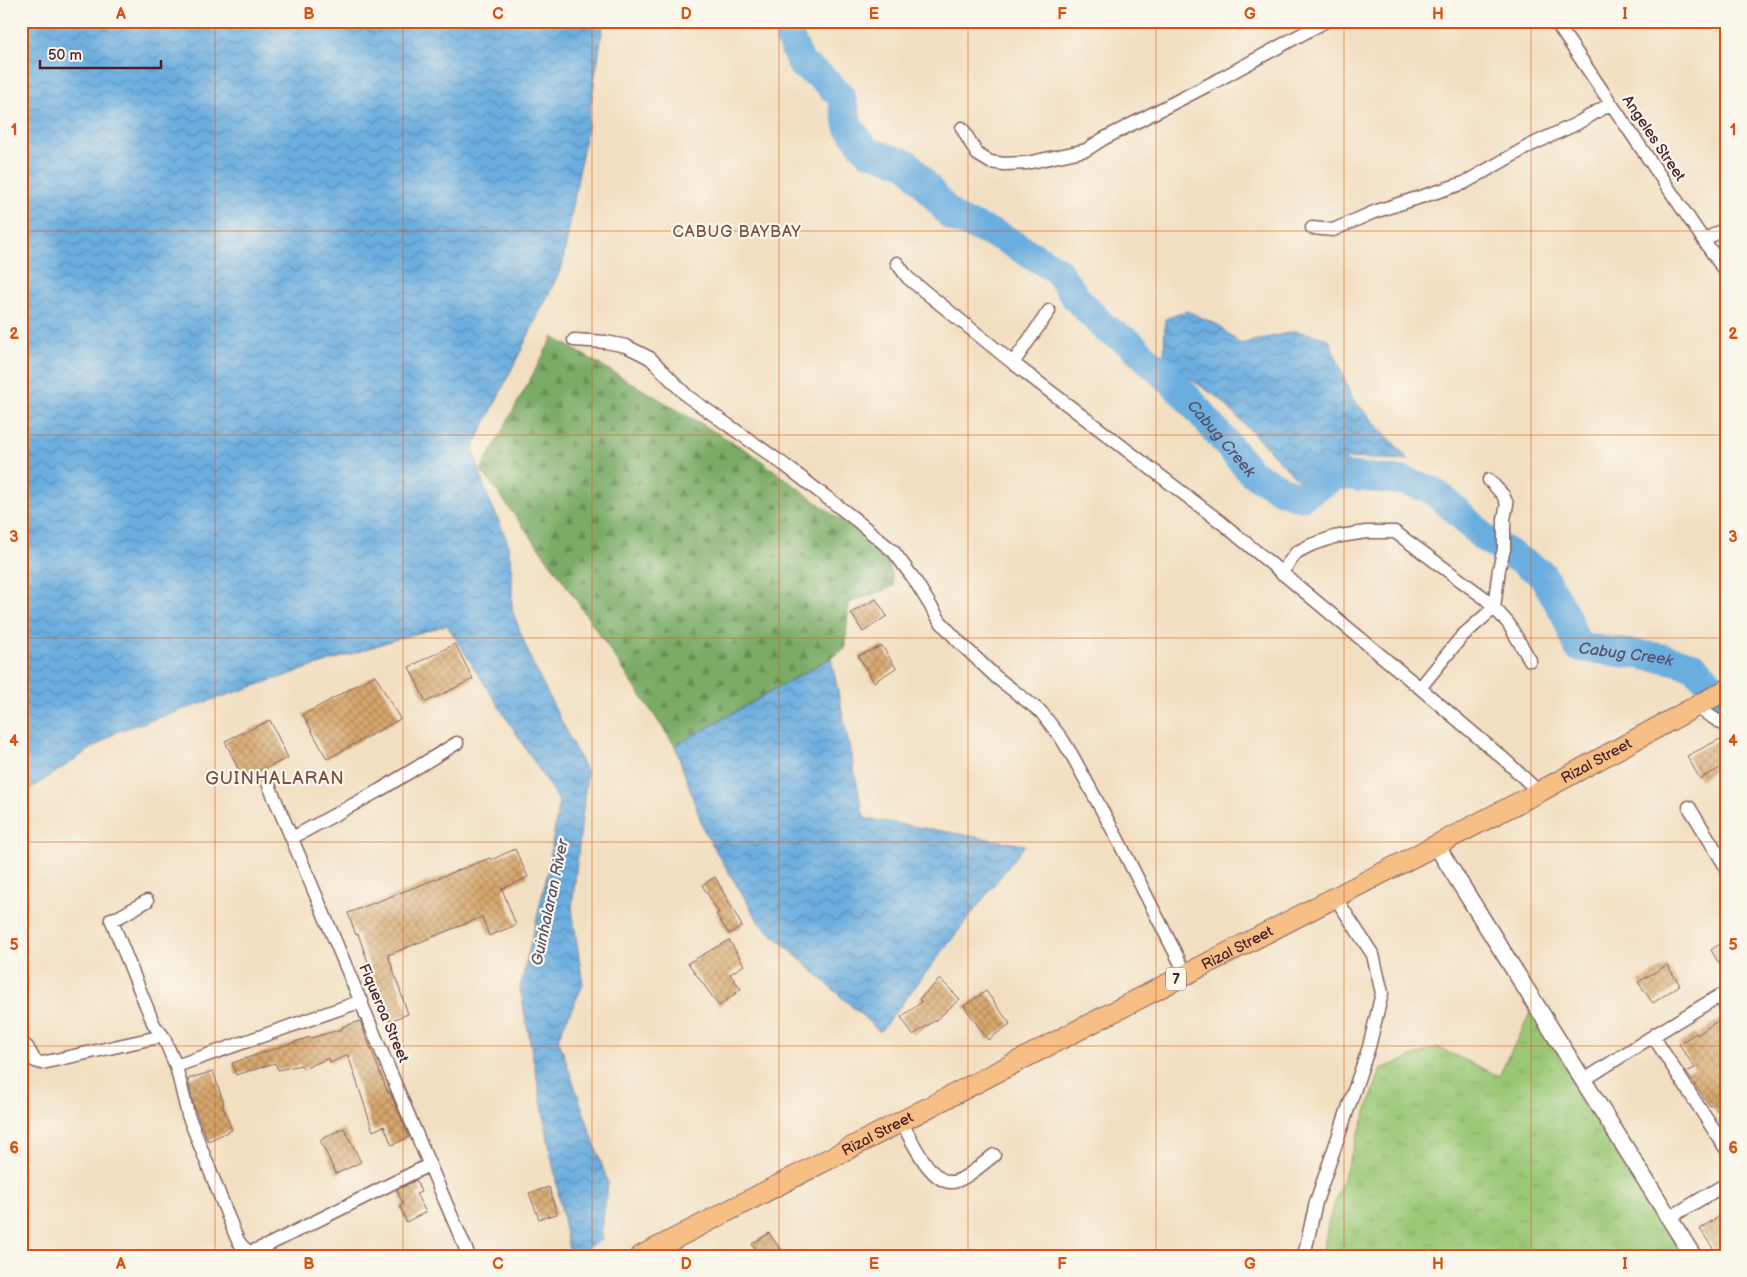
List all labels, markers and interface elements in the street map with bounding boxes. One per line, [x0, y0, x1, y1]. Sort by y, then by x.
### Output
text: A [115, 5, 126, 24]
text: B [303, 5, 315, 24]
text: C [492, 5, 504, 24]
text: D [680, 5, 692, 24]
text: E [869, 5, 879, 24]
text: F [1057, 5, 1067, 24]
text: G [1244, 5, 1256, 24]
text: H [1432, 5, 1444, 24]
text: I [1622, 5, 1628, 24]
scale bar [40, 38, 161, 70]
text: 50 m [48, 46, 82, 65]
street label: Angeles Street [1618, 92, 1690, 185]
text: 1 [11, 121, 17, 140]
text: 1 [1730, 121, 1736, 140]
district label: CABUG BAYBAY [672, 223, 802, 242]
text: 2 [9, 325, 19, 344]
text: 2 [1728, 325, 1738, 344]
water label: Cabug Creek [1183, 397, 1260, 482]
text: 3 [9, 528, 19, 547]
text: 3 [1728, 528, 1738, 547]
water label: Cabug Creek [1577, 639, 1676, 671]
text: 4 [9, 732, 19, 751]
text: 4 [1728, 732, 1738, 751]
street label: Rizal Street [1558, 734, 1636, 788]
district label: GUINHALARAN [205, 768, 345, 789]
water label: Guinhalaran River [528, 836, 573, 967]
street label: Rizal Street [1198, 922, 1277, 975]
text: 5 [9, 936, 19, 955]
text: 5 [1728, 936, 1738, 955]
street label: Fiqueroa Street [354, 961, 413, 1066]
road number: 7 [1166, 968, 1186, 991]
street label: Rizal Street [839, 1108, 917, 1161]
text: 6 [9, 1139, 19, 1158]
text: 6 [1728, 1139, 1738, 1158]
text: A [115, 1255, 126, 1274]
text: B [303, 1255, 315, 1274]
text: C [492, 1255, 504, 1274]
text: D [680, 1255, 692, 1274]
text: E [869, 1255, 879, 1274]
text: F [1057, 1255, 1067, 1274]
text: G [1244, 1255, 1256, 1274]
text: H [1432, 1255, 1444, 1274]
text: I [1622, 1255, 1628, 1274]

